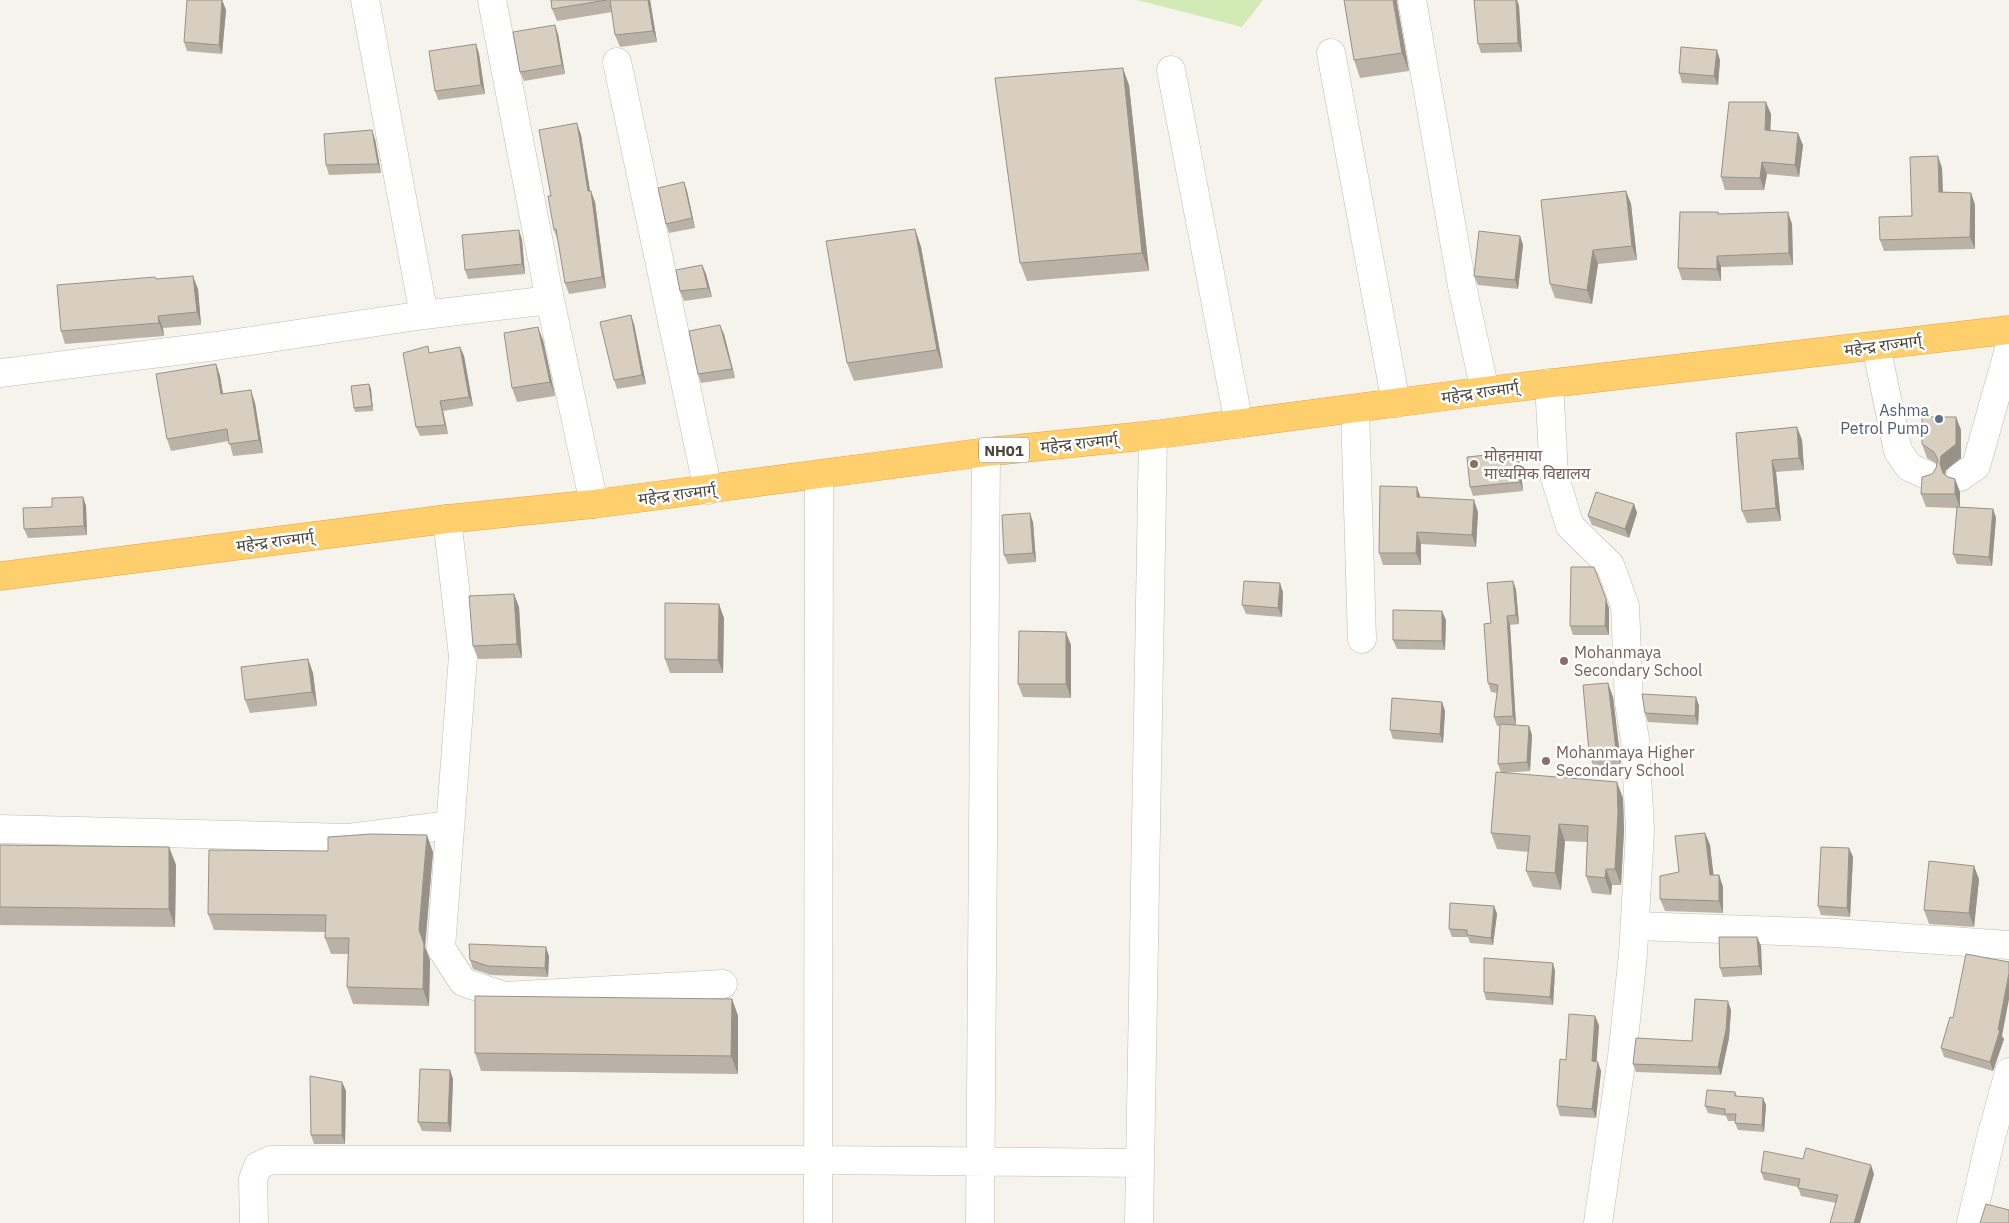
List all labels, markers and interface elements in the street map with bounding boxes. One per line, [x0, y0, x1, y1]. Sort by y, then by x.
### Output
street label: महेन्द्र राज्मार्ग् [1843, 330, 1926, 361]
street label: महेन्द्र राज्मार्ग् [1440, 376, 1523, 408]
place label: Ashma Petrol Pump [1840, 400, 1929, 438]
marker: Ashma Petrol Pump [1933, 413, 1945, 425]
street label: महेन्द्र राज्मार्ग् [1039, 429, 1122, 458]
road number: NH01 [979, 438, 1029, 462]
place label: मोहनमाया माध्यमिक विद्यालय [1484, 445, 1591, 483]
marker: मोहनमाया माध्यमिक विद्यालय [1468, 458, 1480, 470]
street label: महेन्द्र राज्मार्ग् [637, 479, 720, 510]
street label: महेन्द्र राज्मार्ग् [235, 526, 318, 557]
place label: Mohanmaya Secondary School [1574, 642, 1702, 680]
marker: Mohanmaya Secondary School [1558, 655, 1570, 667]
place label: Mohanmaya Higher Secondary School [1556, 742, 1695, 780]
marker: Mohanmaya Higher Secondary School [1540, 755, 1552, 767]

